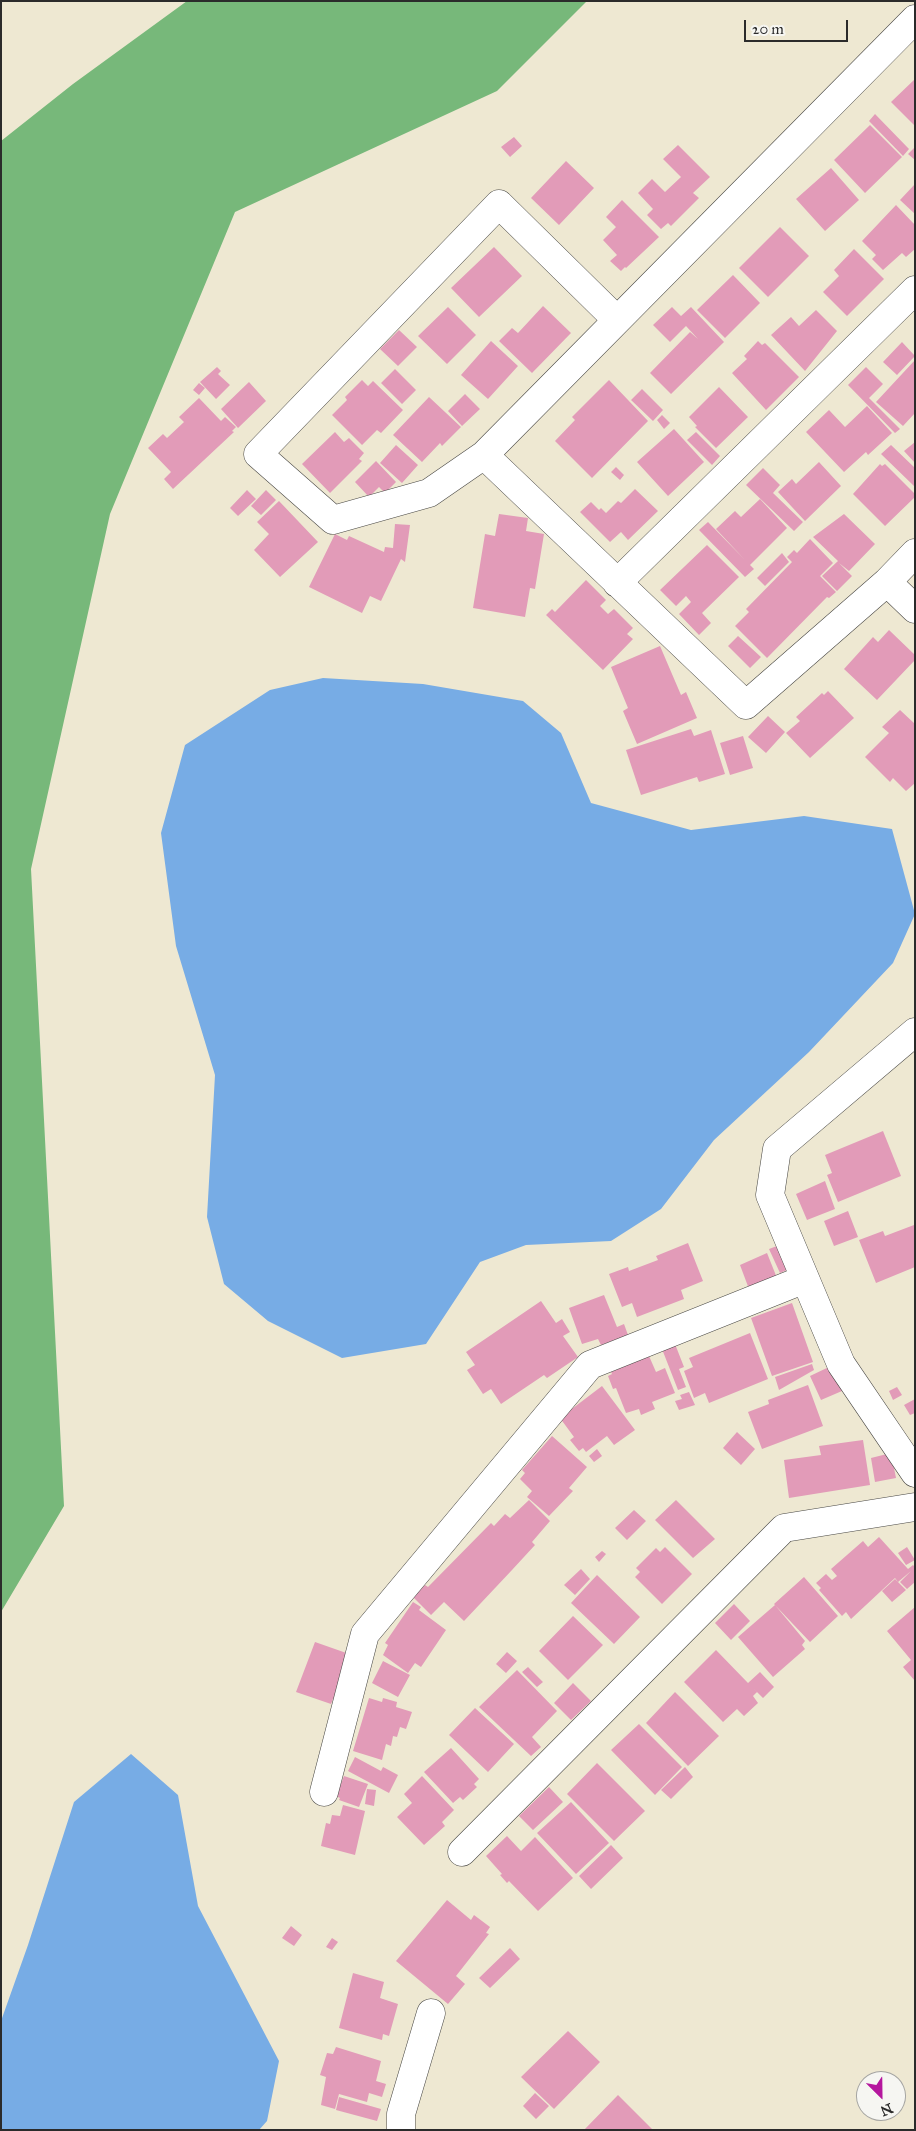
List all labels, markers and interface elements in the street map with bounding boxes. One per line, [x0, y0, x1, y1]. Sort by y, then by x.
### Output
scale bar [746, 10, 850, 42]
text: 20 m [752, 20, 784, 38]
north arrow [856, 2071, 906, 2121]
text: N [878, 2099, 895, 2119]

